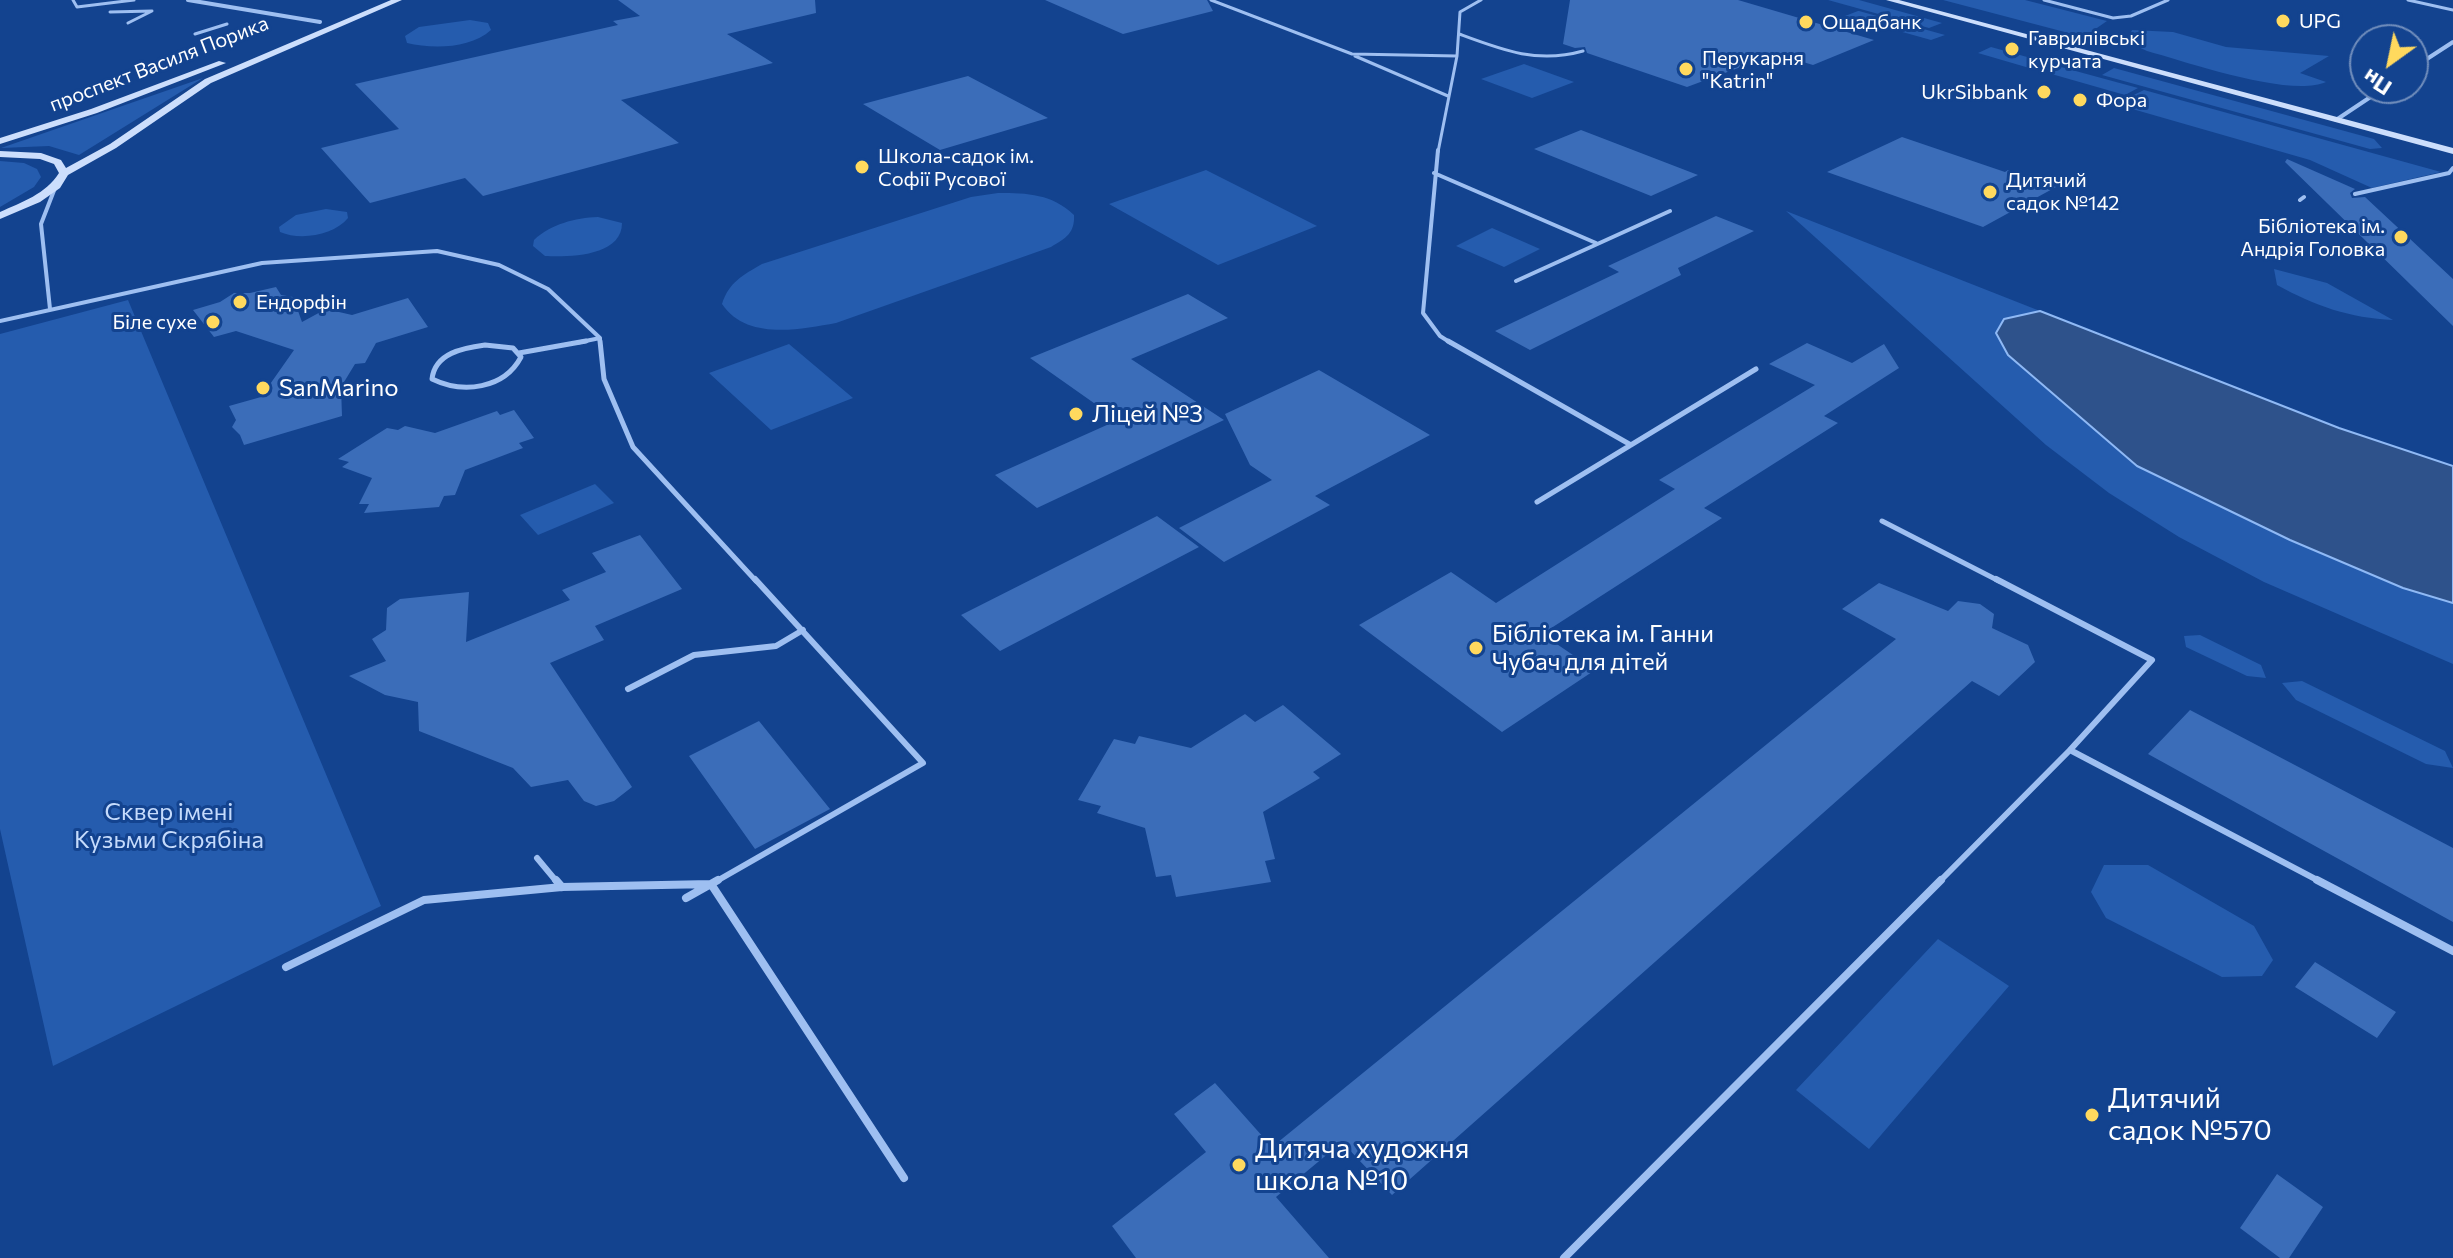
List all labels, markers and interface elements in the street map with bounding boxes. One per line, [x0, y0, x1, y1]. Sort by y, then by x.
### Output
place label: UPG [2299, 9, 2341, 33]
place label: Ощадбанк [1822, 10, 1922, 34]
street label: проспект Василя Порика [46, 11, 272, 117]
marker: UPG [2274, 12, 2292, 30]
marker: Ощадбанк [1797, 13, 1815, 31]
north arrow [2349, 24, 2429, 104]
place label: Гаврилівські курчата [2028, 26, 2145, 73]
marker: Гаврилівські курчата [2003, 40, 2021, 58]
place label: Перукарня "Katrin" [1702, 46, 1804, 93]
marker: Перукарня "Katrin" [1677, 60, 1695, 78]
text: Пн [2357, 64, 2396, 102]
place label: UkrSibbank [1921, 80, 2028, 104]
marker: UkrSibbank [2035, 83, 2053, 101]
place label: Фора [2096, 88, 2147, 112]
marker: Фора [2071, 91, 2089, 109]
place label: Школа-садок ім. Софії Русової [878, 144, 1034, 191]
marker: Школа-садок ім. Софії Русової [853, 158, 871, 176]
place label: Дитячий садок №142 [2006, 168, 2119, 215]
marker: Дитячий садок №142 [1981, 183, 1999, 201]
place label: Бібліотека ім. Андрія Головка [2240, 214, 2385, 261]
marker: Бібліотека ім. Андрія Головка [2392, 228, 2410, 246]
place label: Ендорфін [256, 290, 347, 314]
marker: Ендорфін [231, 293, 249, 311]
place label: Біле сухе [112, 310, 197, 334]
marker: Біле сухе [204, 313, 222, 331]
place label: SanMarino [279, 374, 399, 402]
marker: SanMarino [254, 379, 272, 397]
place label: Ліцей №3 [1092, 400, 1203, 428]
marker: Ліцей №3 [1067, 405, 1085, 423]
place label: Бібліотека ім. Ганни Чубач для дітей [1492, 620, 1714, 676]
marker: Бібліотека ім. Ганни Чубач для дітей [1467, 639, 1485, 657]
park label: Сквер імені Кузьми Скрябіна [74, 798, 264, 854]
place label: Дитячий садок №570 [2108, 1082, 2272, 1148]
marker: Дитячий садок №570 [2083, 1106, 2101, 1124]
place label: Дитяча художня школа №10 [1255, 1132, 1469, 1198]
marker: Дитяча художня школа №10 [1230, 1156, 1248, 1174]

